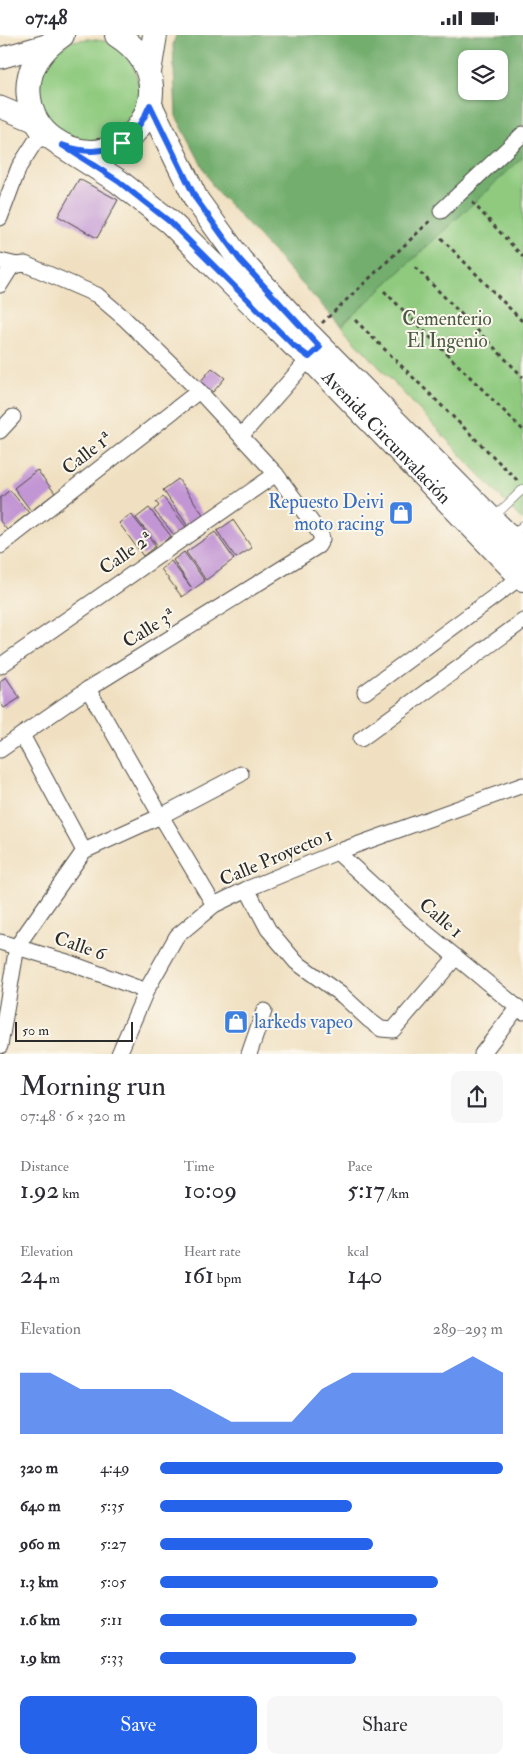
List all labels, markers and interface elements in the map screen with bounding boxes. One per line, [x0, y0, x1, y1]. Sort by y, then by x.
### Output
text: 07:48 [25, 6, 67, 30]
map controls [458, 50, 508, 100]
button: layers [458, 50, 508, 100]
pin [101, 122, 143, 164]
icon: arrive [108, 129, 136, 157]
park label: Cementerio El Ingenio [402, 307, 492, 353]
street label: Avenida Circunvalación [316, 365, 456, 509]
street label: Calle 1ª [57, 426, 117, 480]
place label: Repuesto Deivi moto racing [268, 490, 385, 536]
shop icon: Repuesto Deivi moto racing [388, 500, 414, 526]
street label: Calle 2ª [95, 526, 157, 580]
street label: Calle 3ª [118, 603, 180, 653]
street label: Calle Proyecto 1 [216, 822, 336, 892]
street label: Calle 1 [414, 893, 468, 943]
street label: Calle 6 [51, 926, 110, 966]
shop icon: larkeds vapeo [223, 1009, 249, 1035]
place label: larkeds vapeo [254, 1010, 353, 1035]
scale bar [15, 1019, 132, 1042]
text: 50 m [22, 1022, 49, 1039]
text: Morning run [20, 1069, 166, 1104]
button: share [451, 1071, 503, 1123]
text: 07:48 · 6 × 320 m [20, 1106, 126, 1126]
text: Distance [20, 1158, 69, 1175]
text: Time [184, 1158, 214, 1175]
text: Pace [347, 1158, 372, 1175]
text: 1.92 [20, 1175, 59, 1206]
text: 10:09 [184, 1175, 237, 1206]
text: 5:17 [347, 1175, 385, 1206]
text: km [59, 1185, 80, 1202]
text: /km [385, 1185, 409, 1202]
text: Elevation [20, 1243, 73, 1260]
text: Heart rate [184, 1243, 241, 1260]
text: kcal [347, 1243, 369, 1260]
text: 24 [20, 1260, 46, 1291]
text: 161 [184, 1260, 214, 1291]
text: 140 [347, 1260, 383, 1291]
text: m [46, 1270, 60, 1287]
text: bpm [214, 1270, 242, 1287]
text: Elevation [20, 1319, 81, 1339]
text: 289–293 m [433, 1319, 503, 1339]
text: 320 m [20, 1458, 58, 1478]
text: 4:49 [100, 1458, 129, 1478]
text: 640 m [20, 1496, 61, 1516]
text: 5:35 [100, 1496, 124, 1516]
text: 960 m [20, 1534, 60, 1554]
text: 5:27 [100, 1534, 126, 1554]
text: 1.3 km [20, 1572, 58, 1592]
text: 5:05 [100, 1572, 126, 1592]
text: 1.6 km [20, 1610, 60, 1630]
text: 5:11 [100, 1610, 122, 1630]
text: 1.9 km [20, 1648, 60, 1668]
text: 5:33 [100, 1648, 123, 1668]
button: Save [20, 1696, 257, 1754]
button: Share [267, 1696, 503, 1754]

